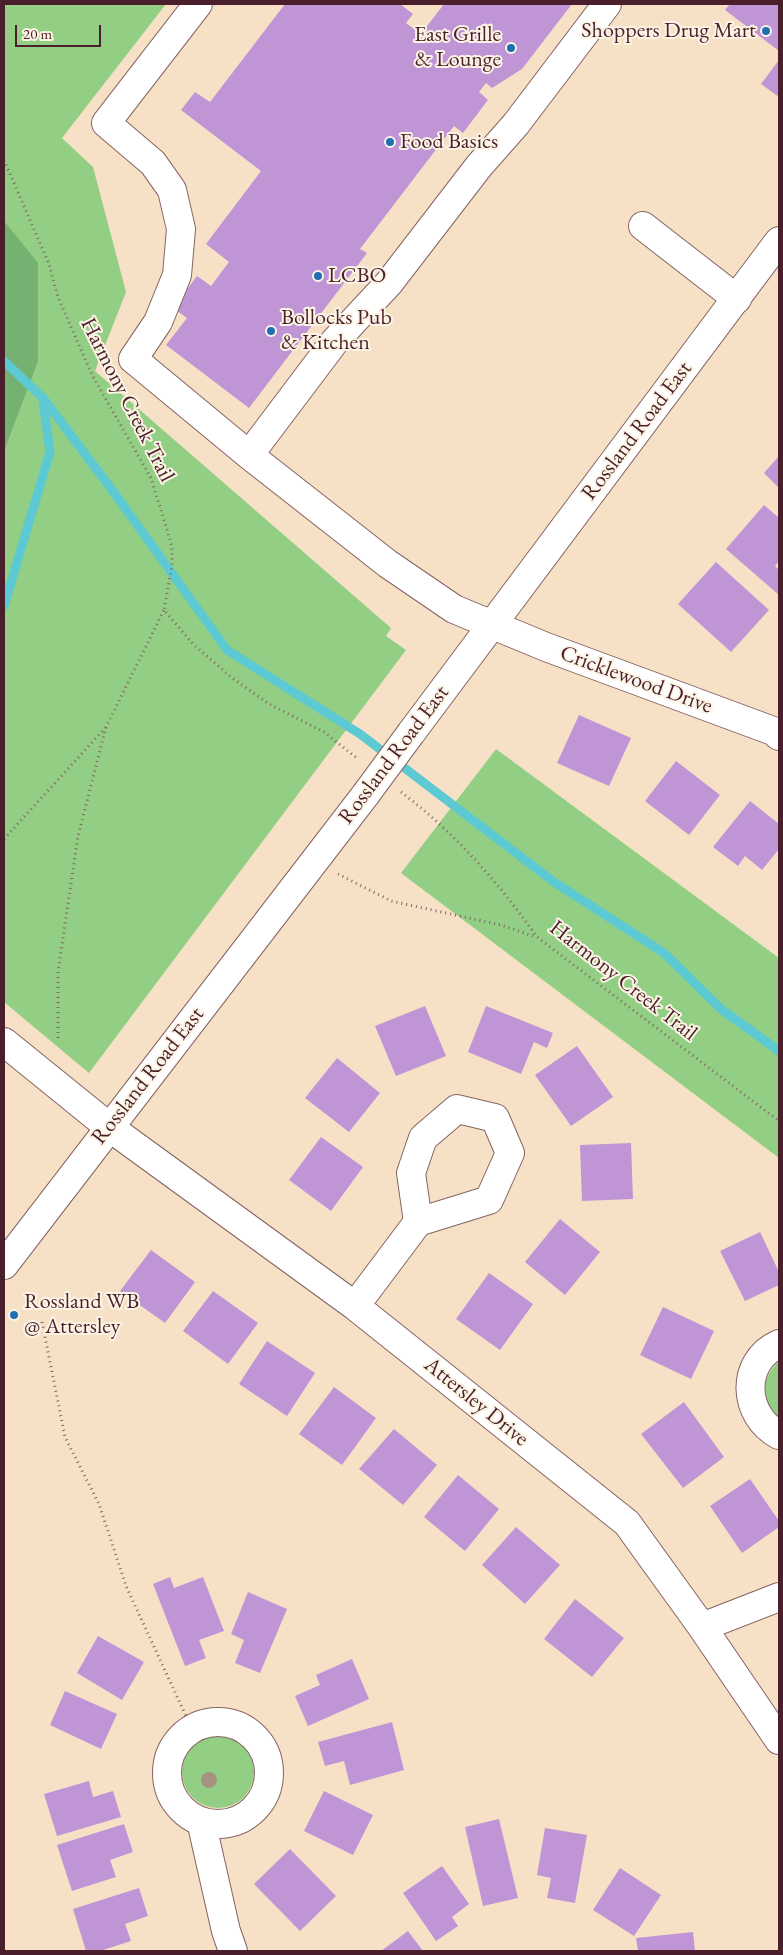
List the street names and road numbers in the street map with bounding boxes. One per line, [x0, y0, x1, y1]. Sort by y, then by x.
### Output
street label: Harmony Creek Trail [74, 314, 180, 486]
street label: Rossland Road East [576, 356, 698, 506]
street label: Cricklewood Drive [556, 640, 716, 720]
street label: Rossland Road East [333, 680, 455, 830]
street label: Harmony Creek Trail [544, 915, 702, 1047]
street label: Rossland Road East [86, 1002, 210, 1150]
street label: Attersley Drive [418, 1352, 534, 1452]

